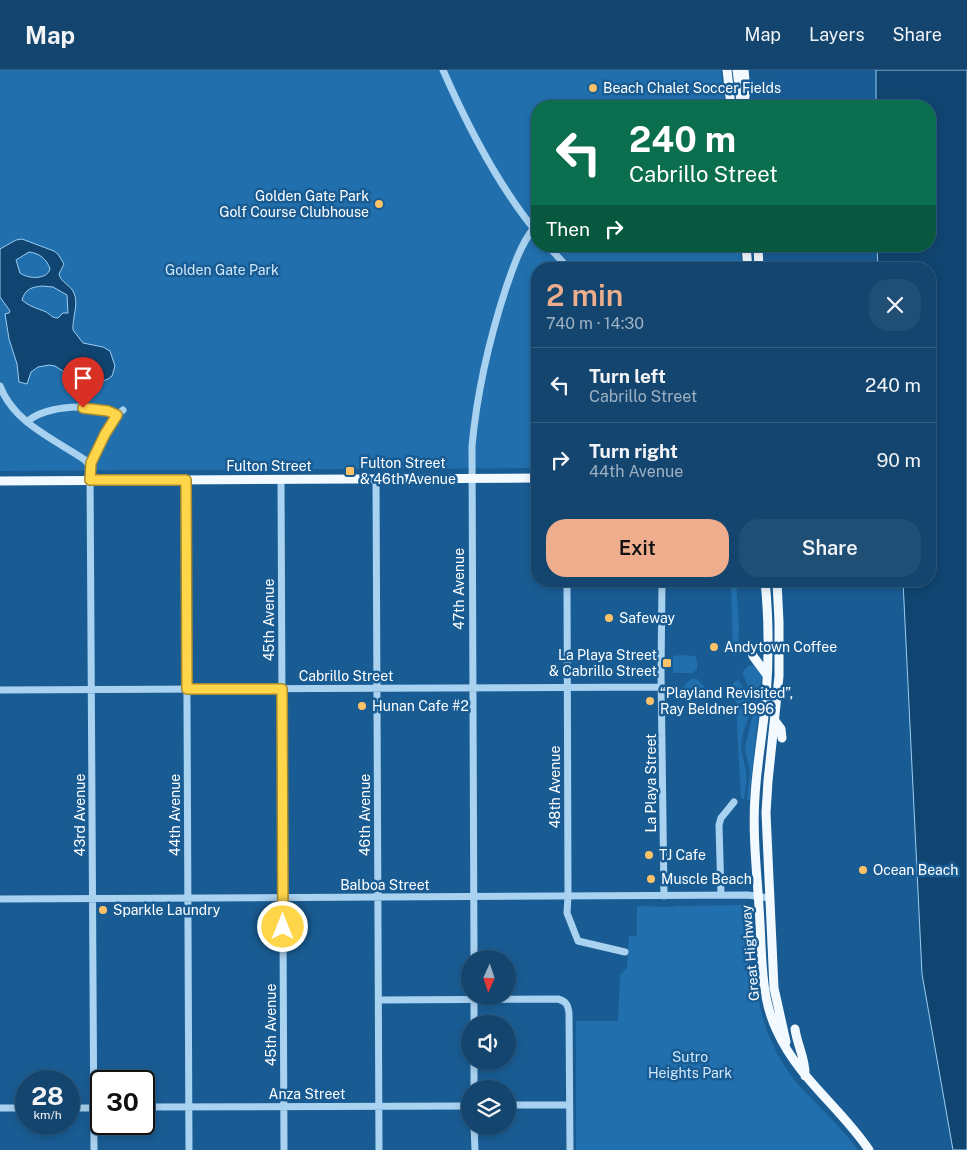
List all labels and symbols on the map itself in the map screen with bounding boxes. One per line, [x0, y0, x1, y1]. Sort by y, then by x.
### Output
place label: Beach Chalet Soccer Fields [603, 80, 781, 96]
marker: Beach Chalet Soccer Fields [587, 82, 599, 94]
place label: Golden Gate Park Golf Course Clubhouse [219, 188, 369, 220]
marker: Golden Gate Park Golf Course Clubhouse [373, 198, 385, 210]
park label: Golden Gate Park [165, 262, 279, 278]
pin [62, 357, 104, 408]
place label: Fulton Street & 46th Avenue [360, 455, 456, 487]
street label: Fulton Street [226, 458, 312, 474]
marker: Fulton Street & 46th Avenue [344, 465, 356, 477]
street label: 47th Avenue [451, 548, 467, 630]
street label: 45th Avenue [261, 579, 277, 661]
place label: Safeway [619, 610, 675, 626]
marker: Safeway [603, 612, 615, 624]
place label: Andytown Coffee [724, 639, 837, 655]
marker: Andytown Coffee [708, 641, 720, 653]
place label: La Playa Street & Cabrillo Street [549, 647, 657, 679]
marker: La Playa Street & Cabrillo Street [661, 657, 673, 669]
street label: Cabrillo Street [299, 668, 393, 684]
place label: “Playland Revisited”, Ray Beldner 1996 [660, 685, 793, 717]
marker: “Playland Revisited”, Ray Beldner 1996 [644, 695, 656, 707]
place label: Hunan Cafe #2 [372, 698, 469, 714]
marker: Hunan Cafe #2 [356, 700, 368, 712]
street label: La Playa Street [643, 734, 659, 832]
street label: 48th Avenue [547, 746, 563, 828]
street label: 43rd Avenue [72, 774, 88, 856]
street label: 44th Avenue [167, 774, 183, 856]
street label: 46th Avenue [357, 774, 373, 856]
place label: TJ Cafe [659, 847, 706, 863]
marker: TJ Cafe [643, 849, 655, 861]
place label: Ocean Beach [873, 862, 958, 878]
marker: Ocean Beach [857, 864, 869, 876]
place label: Muscle Beach [661, 871, 752, 887]
marker: Muscle Beach [645, 873, 657, 885]
street label: Balboa Street [340, 877, 430, 893]
position arrow [256, 900, 308, 952]
place label: Sparkle Laundry [113, 902, 221, 918]
marker: Sparkle Laundry [97, 904, 109, 916]
street label: Great Highway [738, 904, 762, 1002]
north arrow [461, 950, 516, 1005]
street label: 45th Avenue [263, 984, 279, 1066]
park label: Sutro Heights Park [648, 1049, 732, 1081]
speed limit sign: 30 [90, 1070, 155, 1135]
street label: Anza Street [269, 1086, 345, 1102]

